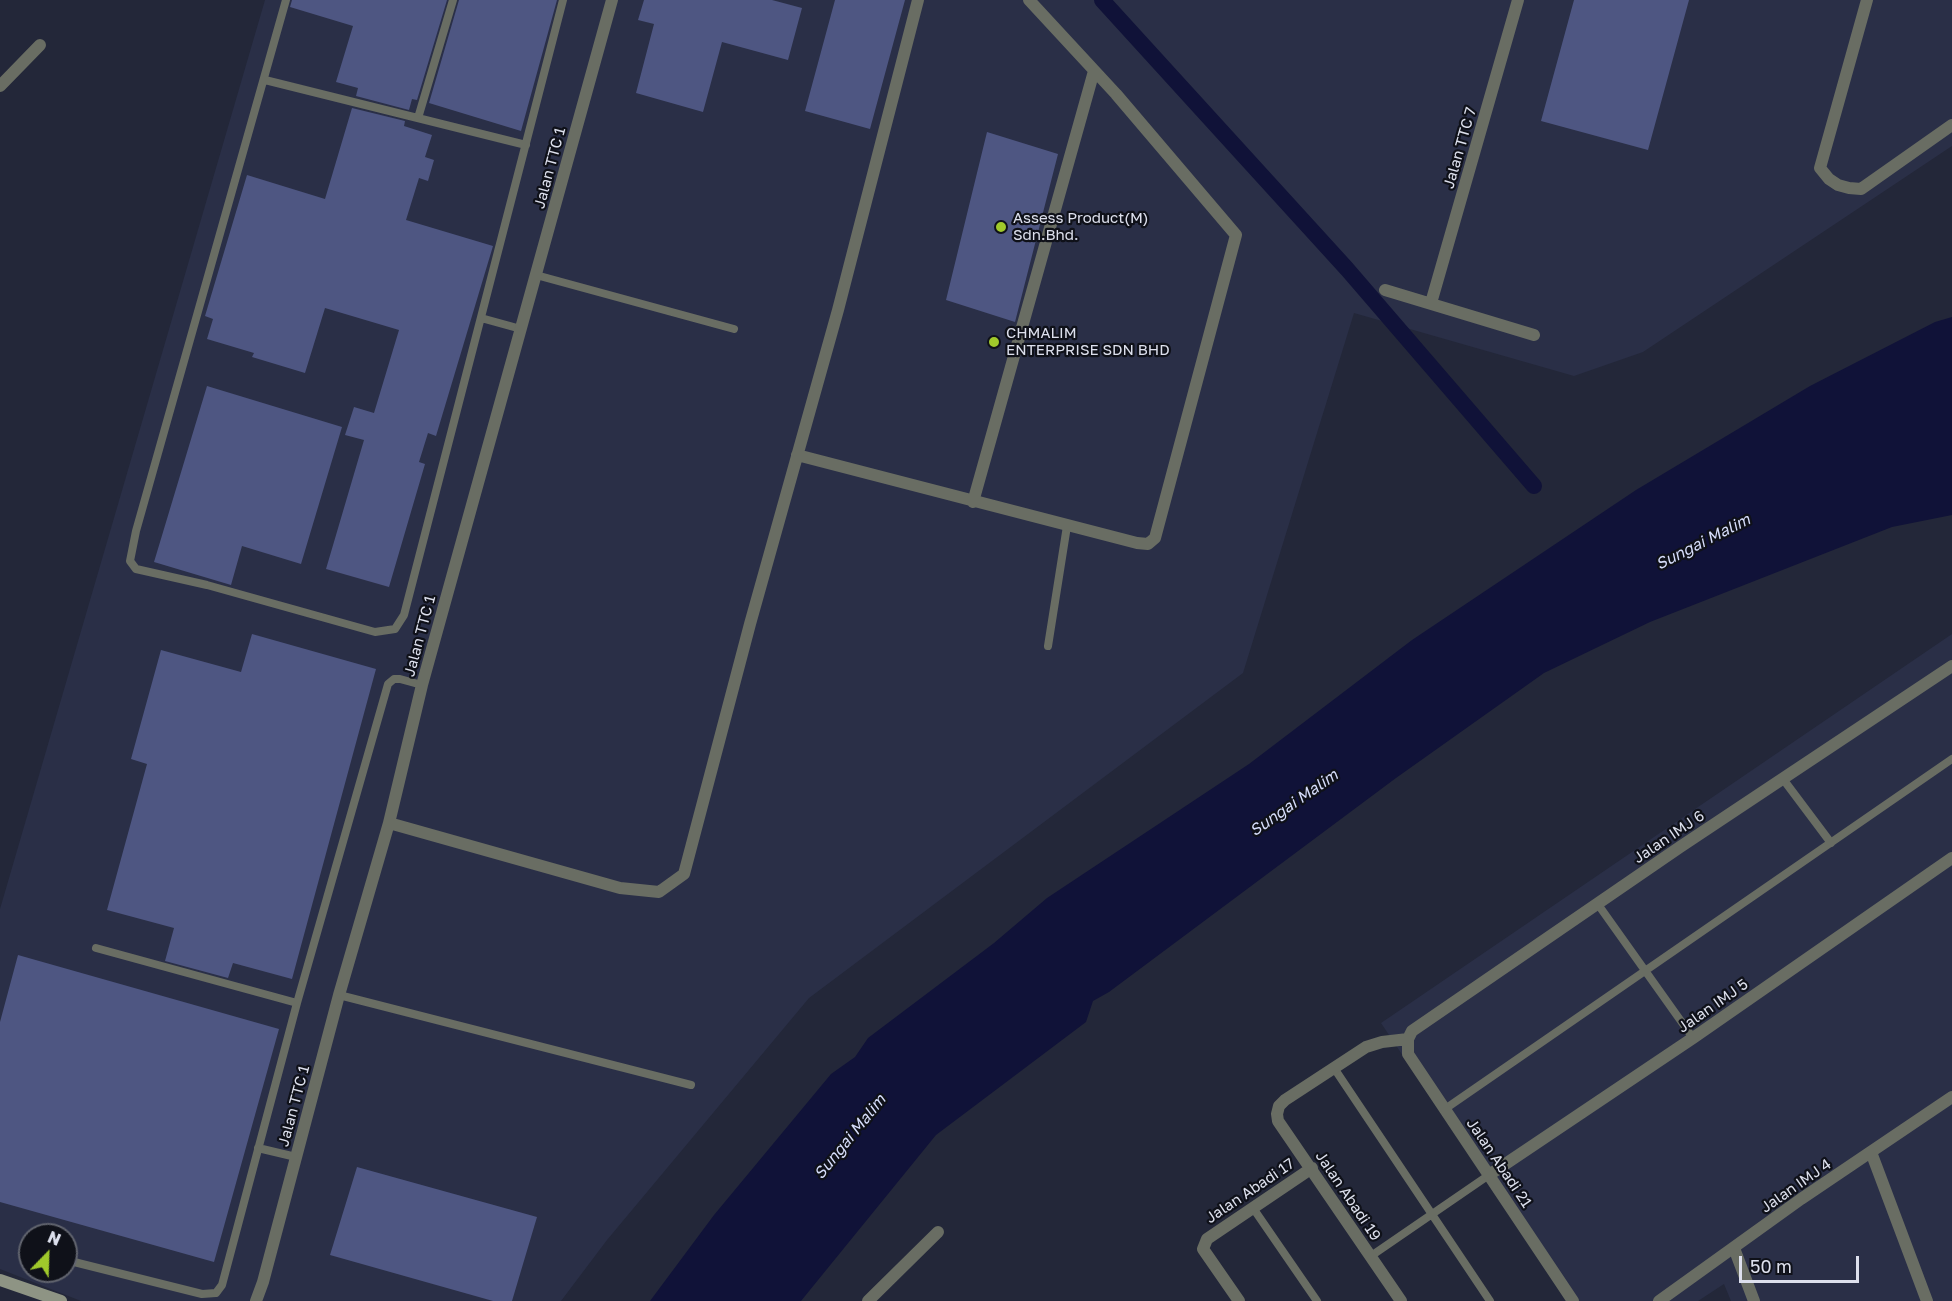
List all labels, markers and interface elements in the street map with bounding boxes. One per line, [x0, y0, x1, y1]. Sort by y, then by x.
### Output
street label: Jalan TTC 7 [1440, 105, 1480, 191]
street label: Jalan TTC 1 [531, 126, 569, 210]
place label: Assess Product(M) Sdn.Bhd. [1013, 209, 1149, 244]
marker: Assess Product(M) Sdn.Bhd. [994, 220, 1008, 234]
place label: CHMALIM ENTERPRISE SDN BHD [1006, 324, 1170, 359]
marker: CHMALIM ENTERPRISE SDN BHD [987, 335, 1001, 349]
water label: Sungai Malim [1653, 510, 1753, 574]
street label: Jalan TTC 1 [401, 594, 439, 678]
water label: Sungai Malim [1246, 766, 1342, 840]
street label: Jalan IMJ 6 [1630, 807, 1708, 867]
street label: Jalan IMJ 5 [1674, 975, 1752, 1037]
street label: Jalan TTC 1 [275, 1064, 313, 1148]
water label: Sungai Malim [810, 1091, 890, 1183]
street label: Jalan Abadi 21 [1463, 1115, 1535, 1211]
street label: Jalan Abadi 19 [1311, 1148, 1385, 1244]
street label: Jalan Abadi 17 [1202, 1155, 1298, 1227]
street label: Jalan IMJ 4 [1757, 1155, 1835, 1217]
north arrow [18, 1223, 78, 1283]
text: N [45, 1227, 64, 1250]
scale bar [1742, 1244, 1862, 1282]
text: 50 m [1750, 1255, 1792, 1277]

